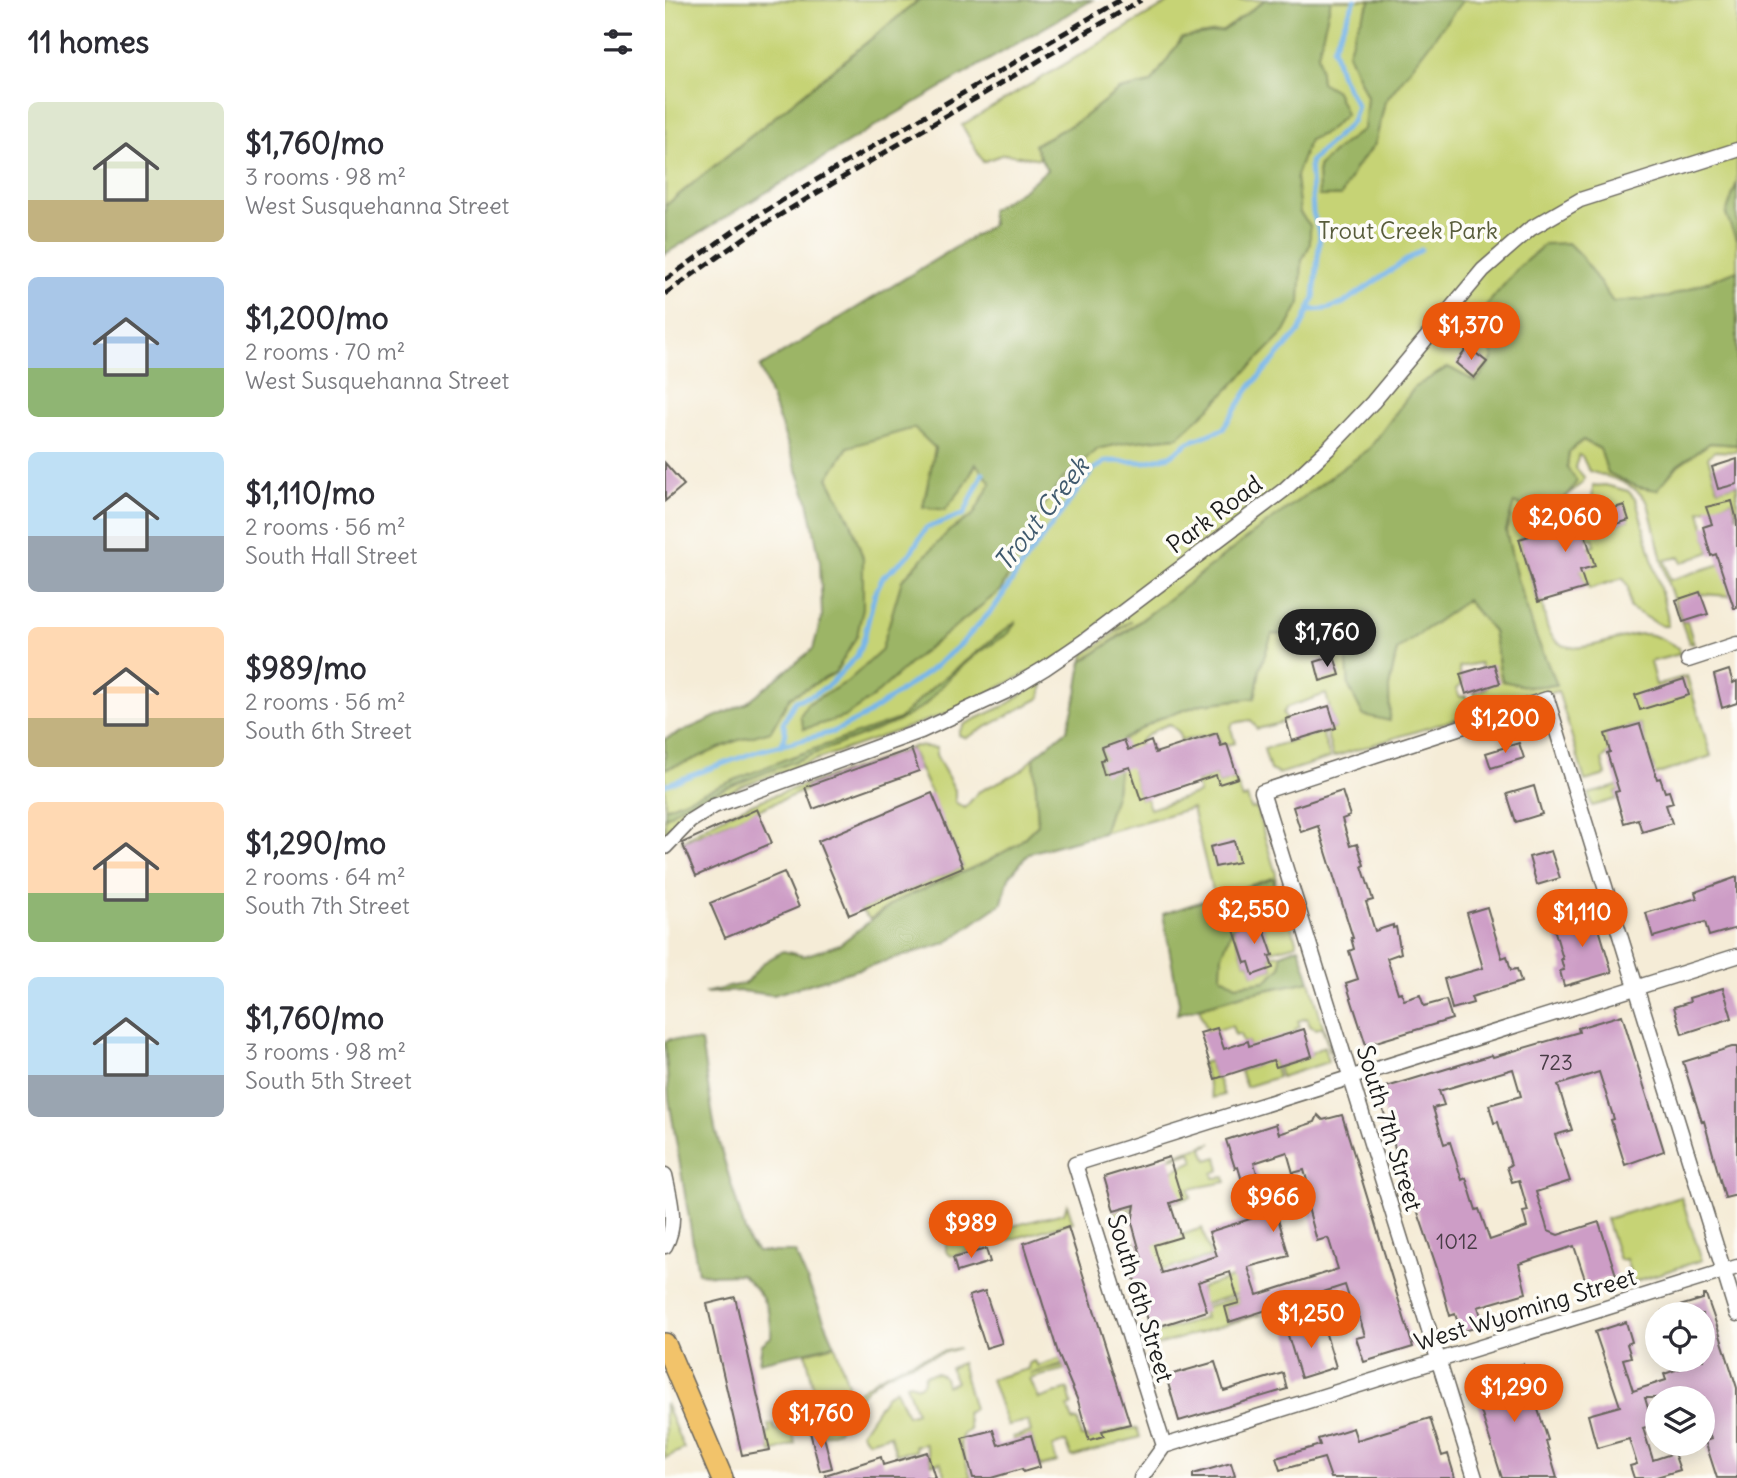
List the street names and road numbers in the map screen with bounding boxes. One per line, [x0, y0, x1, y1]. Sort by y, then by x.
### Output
street label: Park Road [1160, 468, 1268, 560]
street label: South 7th Street [1351, 1041, 1429, 1215]
street label: South 6th Street [1101, 1210, 1181, 1386]
street label: West Wyoming Street [1410, 1261, 1640, 1357]

